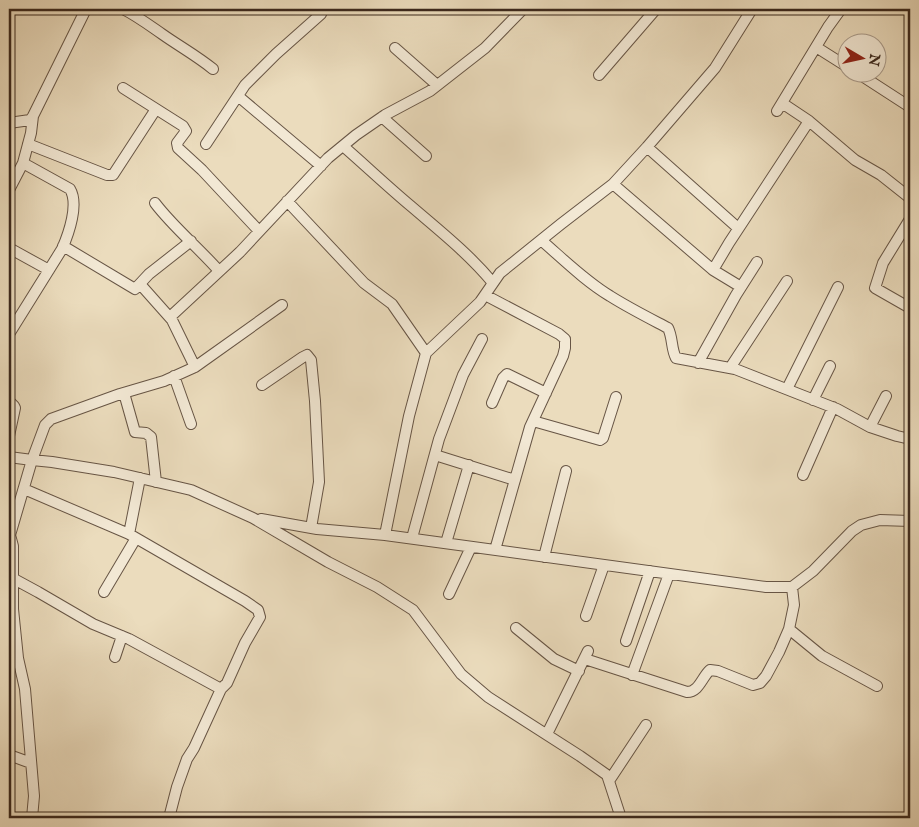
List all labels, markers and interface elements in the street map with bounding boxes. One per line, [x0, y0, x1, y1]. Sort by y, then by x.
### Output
north arrow [836, 32, 886, 82]
text: N [864, 51, 884, 67]

